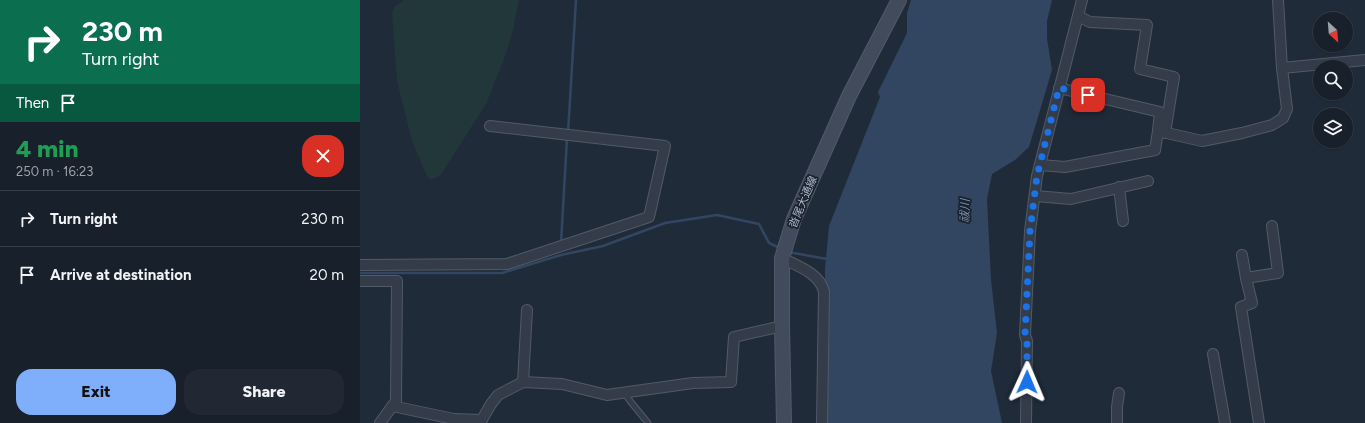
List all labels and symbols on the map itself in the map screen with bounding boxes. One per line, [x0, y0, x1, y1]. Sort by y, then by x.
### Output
north arrow [1313, 12, 1353, 52]
pin [1071, 78, 1105, 112]
street label: 沓尾大通線 [786, 174, 820, 230]
water label: 祓川 [958, 197, 972, 223]
position arrow [1006, 361, 1048, 403]

